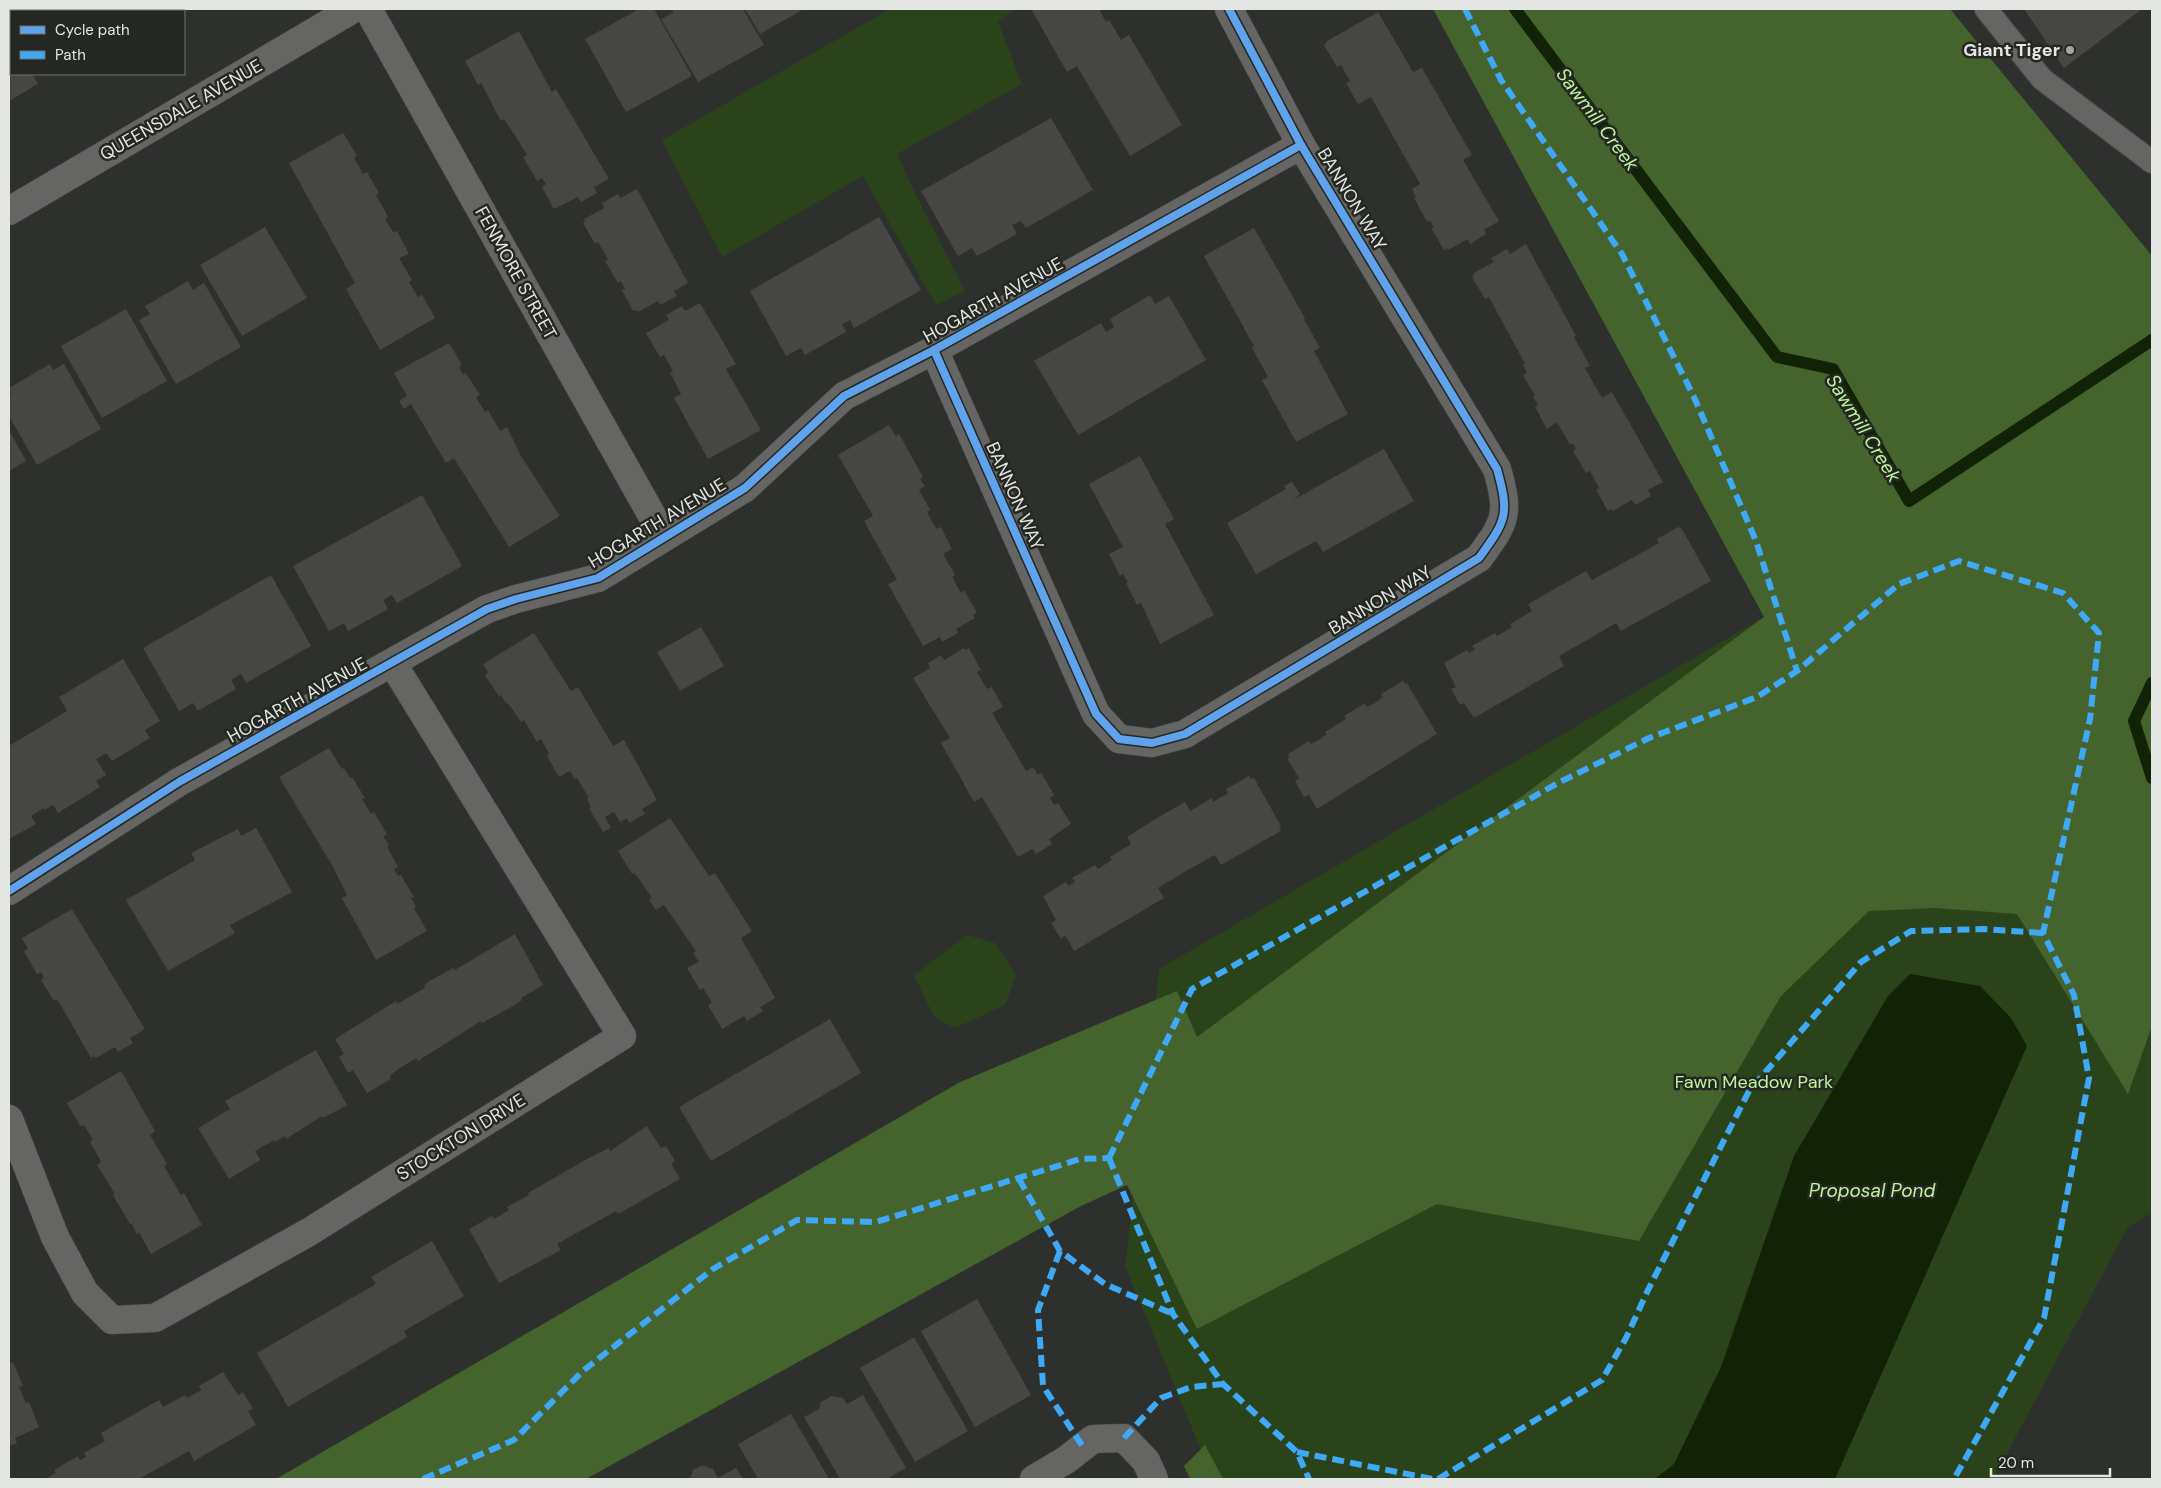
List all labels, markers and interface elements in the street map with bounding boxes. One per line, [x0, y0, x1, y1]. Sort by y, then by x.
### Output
legend [10, 10, 185, 75]
text: Cycle path [55, 20, 130, 40]
place label: Giant Tiger [1963, 38, 2060, 62]
marker: Giant Tiger [2064, 44, 2076, 56]
text: Path [55, 45, 86, 65]
street label: QUEENSDALE AVENUE [95, 54, 267, 166]
water label: Sawmill Creek [1551, 63, 1645, 176]
street label: BANNON WAY [1312, 143, 1392, 255]
street label: FENMORE STREET [470, 202, 562, 344]
street label: HOGARTH AVENUE [919, 252, 1067, 348]
water label: Sawmill Creek [1820, 369, 1907, 487]
street label: BANNON WAY [980, 438, 1050, 554]
street label: HOGARTH AVENUE [584, 472, 730, 574]
street label: BANNON WAY [1324, 560, 1436, 640]
street label: HOGARTH AVENUE [223, 652, 371, 748]
park label: Fawn Meadow Park [1675, 1070, 1833, 1094]
street label: STOCKTON DRIVE [392, 1088, 530, 1186]
water label: Proposal Pond [1809, 1178, 1937, 1203]
scale bar [1991, 1446, 2110, 1478]
text: 20 m [1998, 1453, 2034, 1473]

